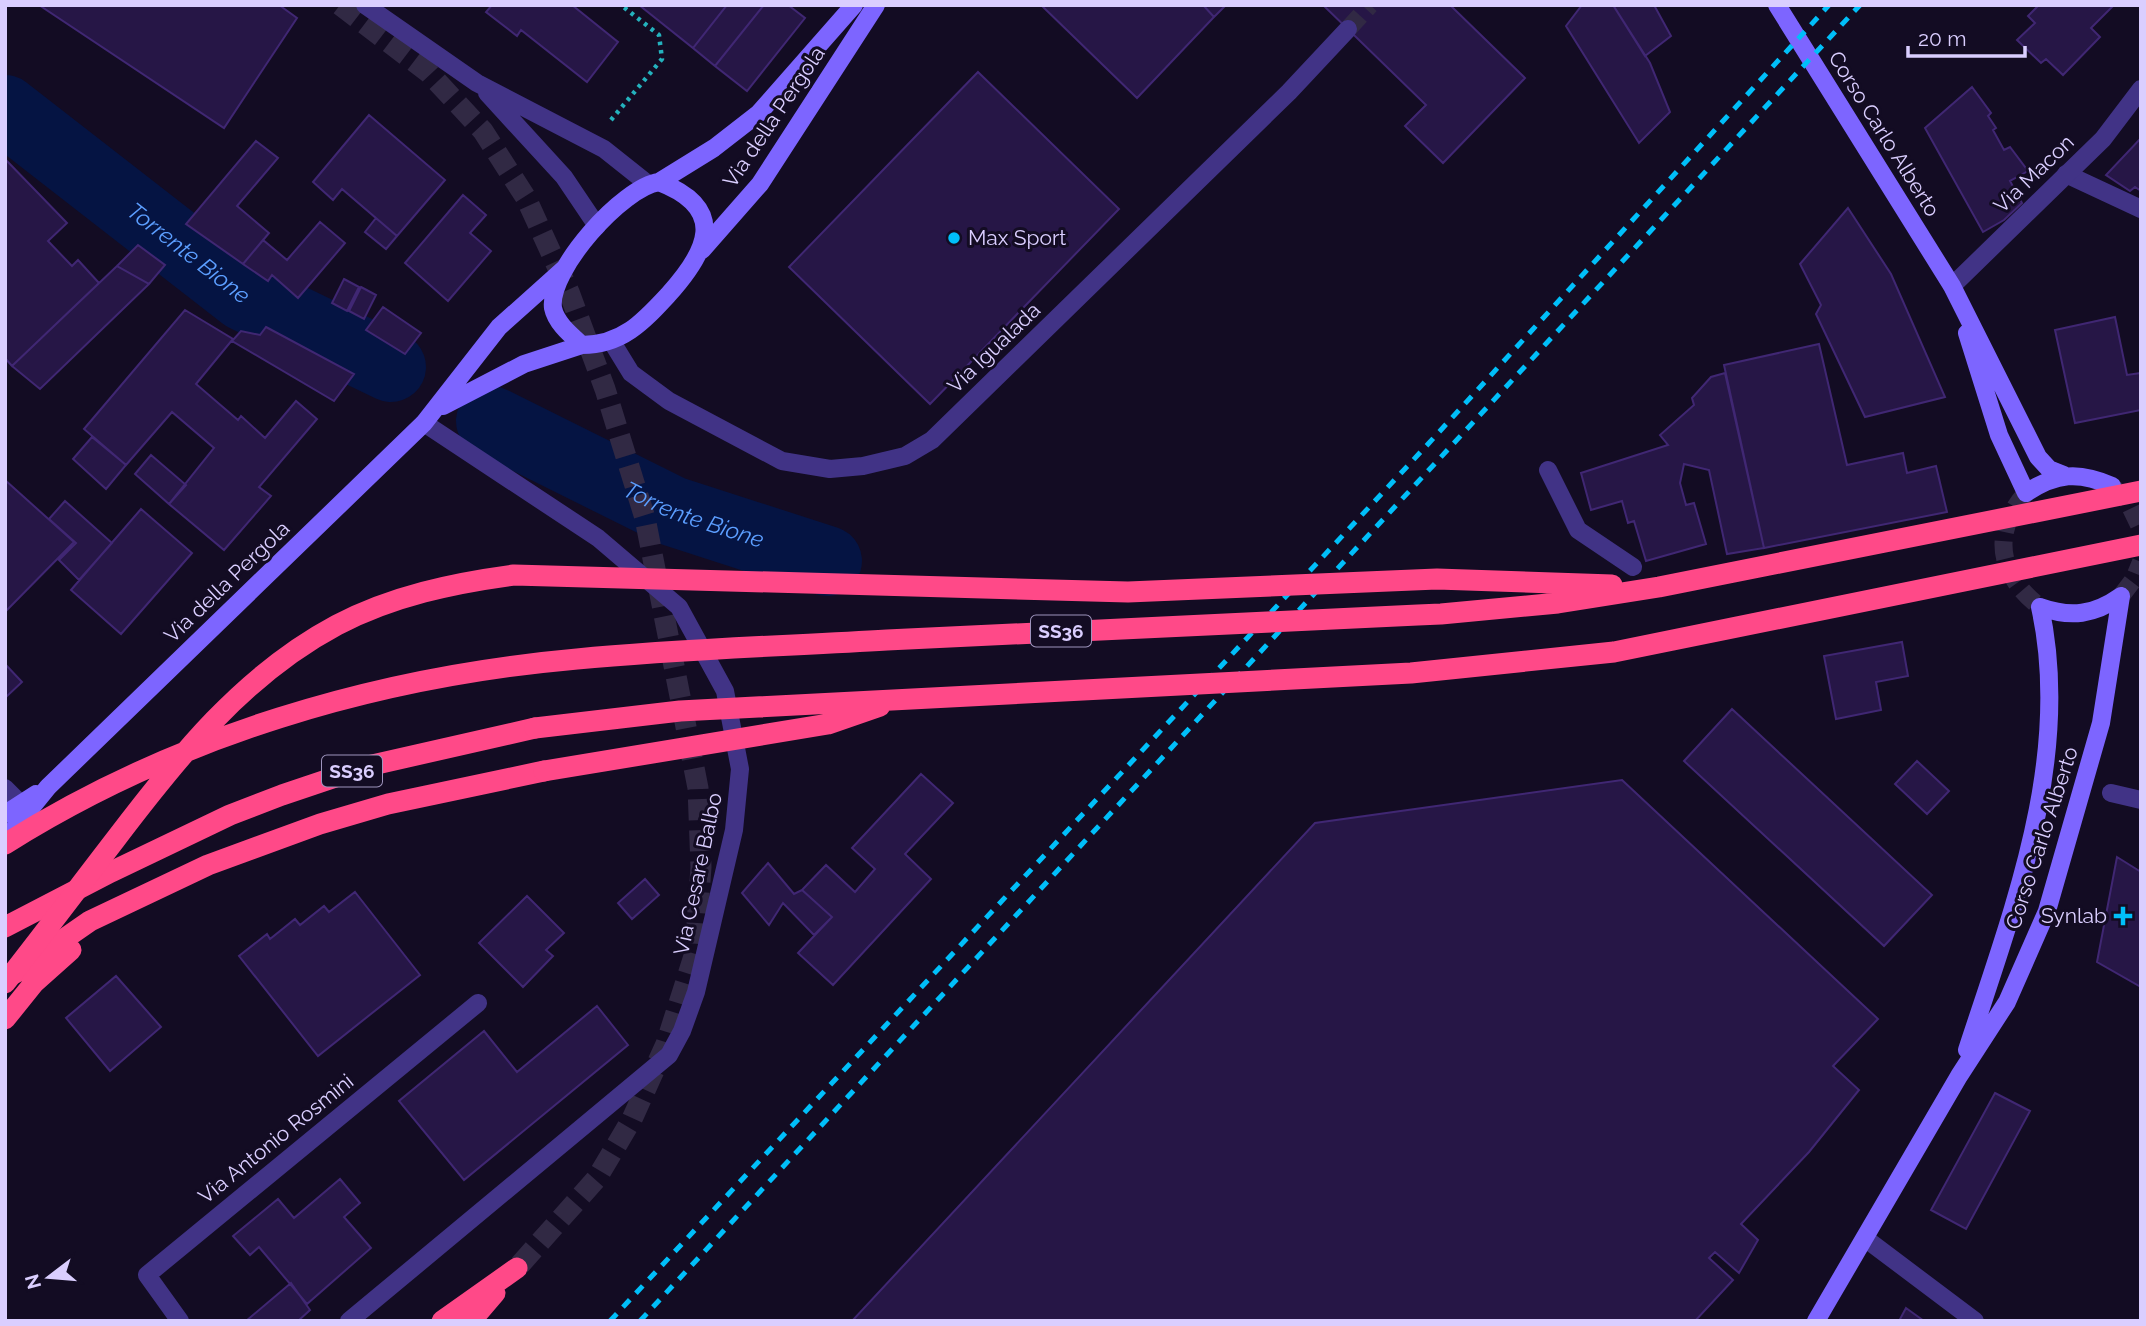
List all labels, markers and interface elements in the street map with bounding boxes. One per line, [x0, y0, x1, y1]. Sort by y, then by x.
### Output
scale bar [1908, 14, 2025, 58]
text: 20 m [1918, 26, 1966, 51]
street label: Via della Pergola [717, 42, 830, 192]
street label: Corso Carlo Alberto [1823, 46, 1945, 221]
street label: Via Macon [1988, 129, 2079, 218]
water label: Torrente Bione [123, 197, 256, 309]
place label: Max Sport [968, 225, 1066, 250]
marker: Max Sport [946, 230, 962, 246]
street label: Via Igualada [942, 297, 1045, 398]
water label: Torrente Bione [620, 475, 768, 553]
street label: Via della Pergola [159, 516, 294, 648]
road number: SS36 [1031, 616, 1091, 646]
street label: Corso Carlo Alberto [2000, 743, 2083, 932]
road number: SS36 [322, 756, 382, 786]
street label: Via Cesare Balbo [668, 790, 727, 957]
place label: Synlab [2041, 903, 2107, 928]
marker: Synlab [2113, 906, 2133, 926]
street label: Via Antonio Rosmini [193, 1068, 358, 1209]
north arrow [14, 1242, 84, 1312]
text: N [20, 1272, 45, 1292]

